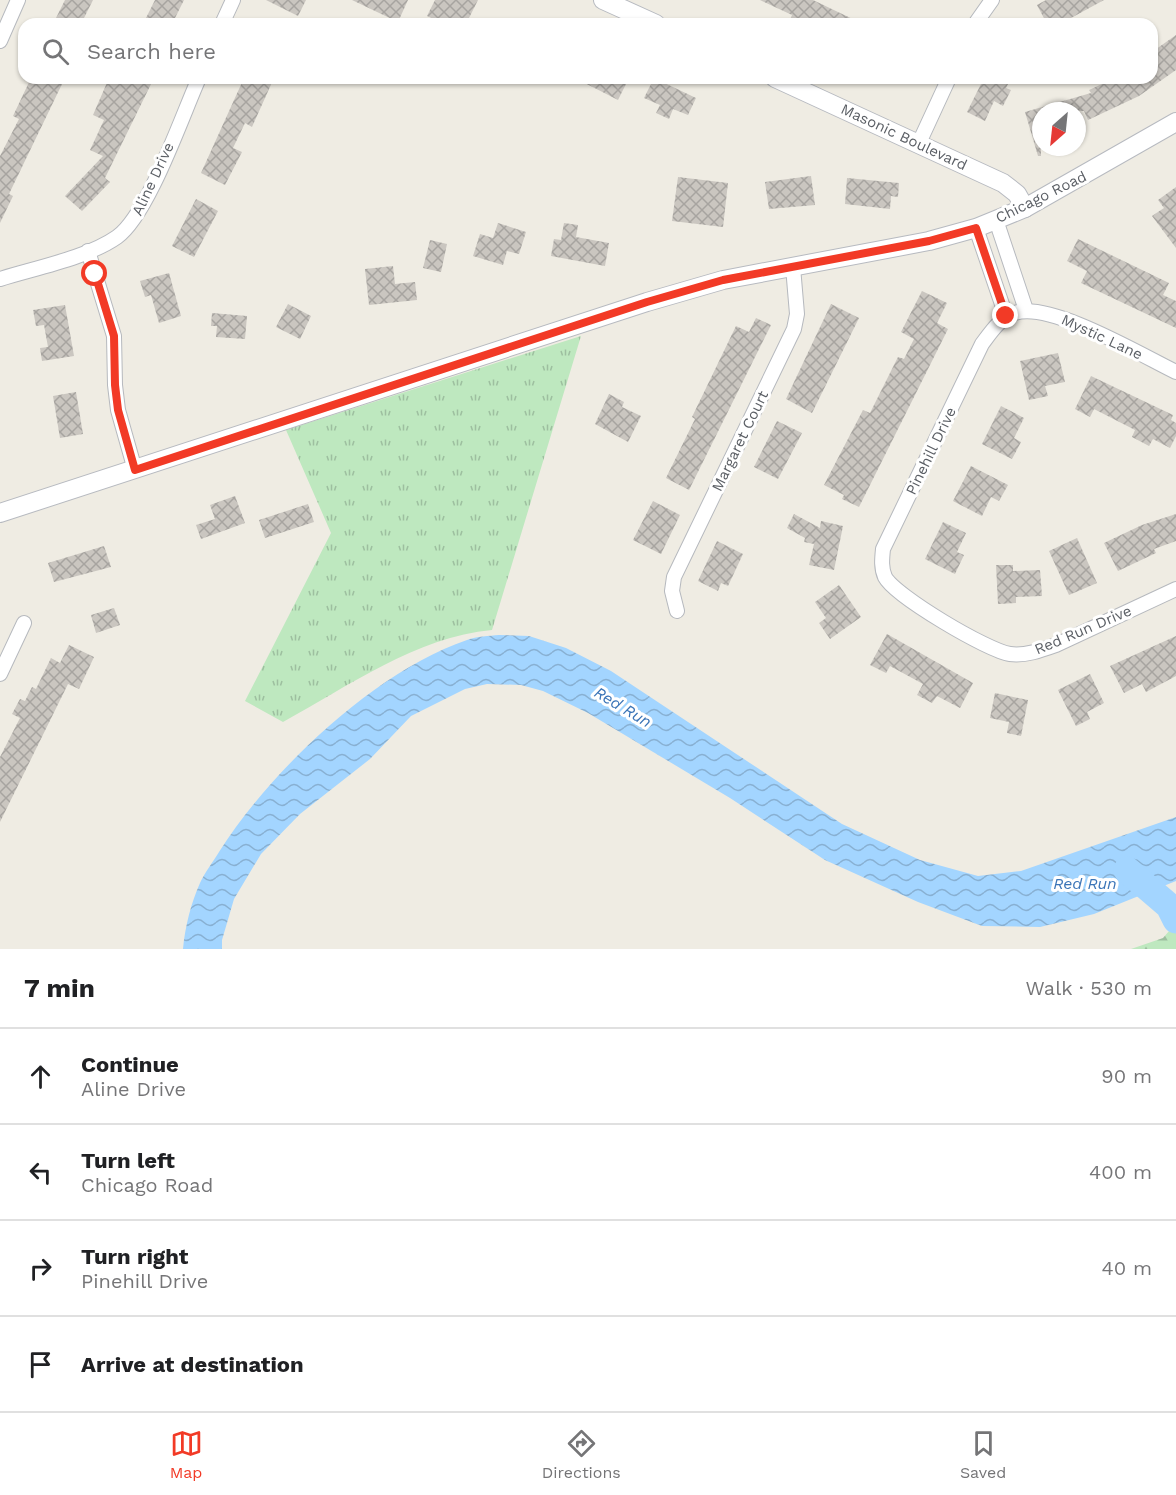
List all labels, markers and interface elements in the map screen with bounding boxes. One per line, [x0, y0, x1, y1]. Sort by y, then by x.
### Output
search box [18, 18, 1158, 84]
icon: search [39, 35, 72, 68]
text: Search here [87, 39, 216, 64]
street label: Masonic Boulevard [838, 100, 970, 174]
north arrow [1032, 102, 1086, 156]
street label: Aline Drive [128, 139, 178, 219]
street label: Chicago Road [992, 167, 1090, 227]
route start [81, 260, 107, 286]
route end [992, 302, 1018, 328]
street label: Mystic Lane [1059, 310, 1145, 364]
street label: Margaret Court [708, 387, 772, 494]
street label: Pinehill Drive [902, 404, 960, 498]
street label: Red Run Drive [1032, 601, 1134, 659]
water label: Red Run [591, 683, 655, 731]
water label: Red Run [1053, 874, 1117, 893]
text: 7 min [24, 973, 95, 1003]
text: Walk · 530 m [1025, 976, 1152, 1000]
text: Continue [81, 1052, 179, 1077]
icon: ahead [24, 1060, 57, 1093]
text: 90 m [1101, 1064, 1152, 1088]
text: Aline Drive [81, 1077, 186, 1101]
text: Turn left [81, 1148, 175, 1173]
icon: left [24, 1156, 57, 1189]
text: 400 m [1089, 1160, 1152, 1184]
text: Chicago Road [81, 1173, 213, 1197]
text: Turn right [81, 1244, 188, 1269]
icon: right [24, 1252, 57, 1285]
text: 40 m [1101, 1256, 1152, 1280]
text: Pinehill Drive [81, 1269, 208, 1293]
icon: arrive [24, 1348, 57, 1381]
text: Arrive at destination [81, 1352, 304, 1377]
tab: Map [170, 1427, 203, 1482]
tab: Directions [542, 1427, 621, 1482]
tab: Saved [960, 1427, 1006, 1482]

